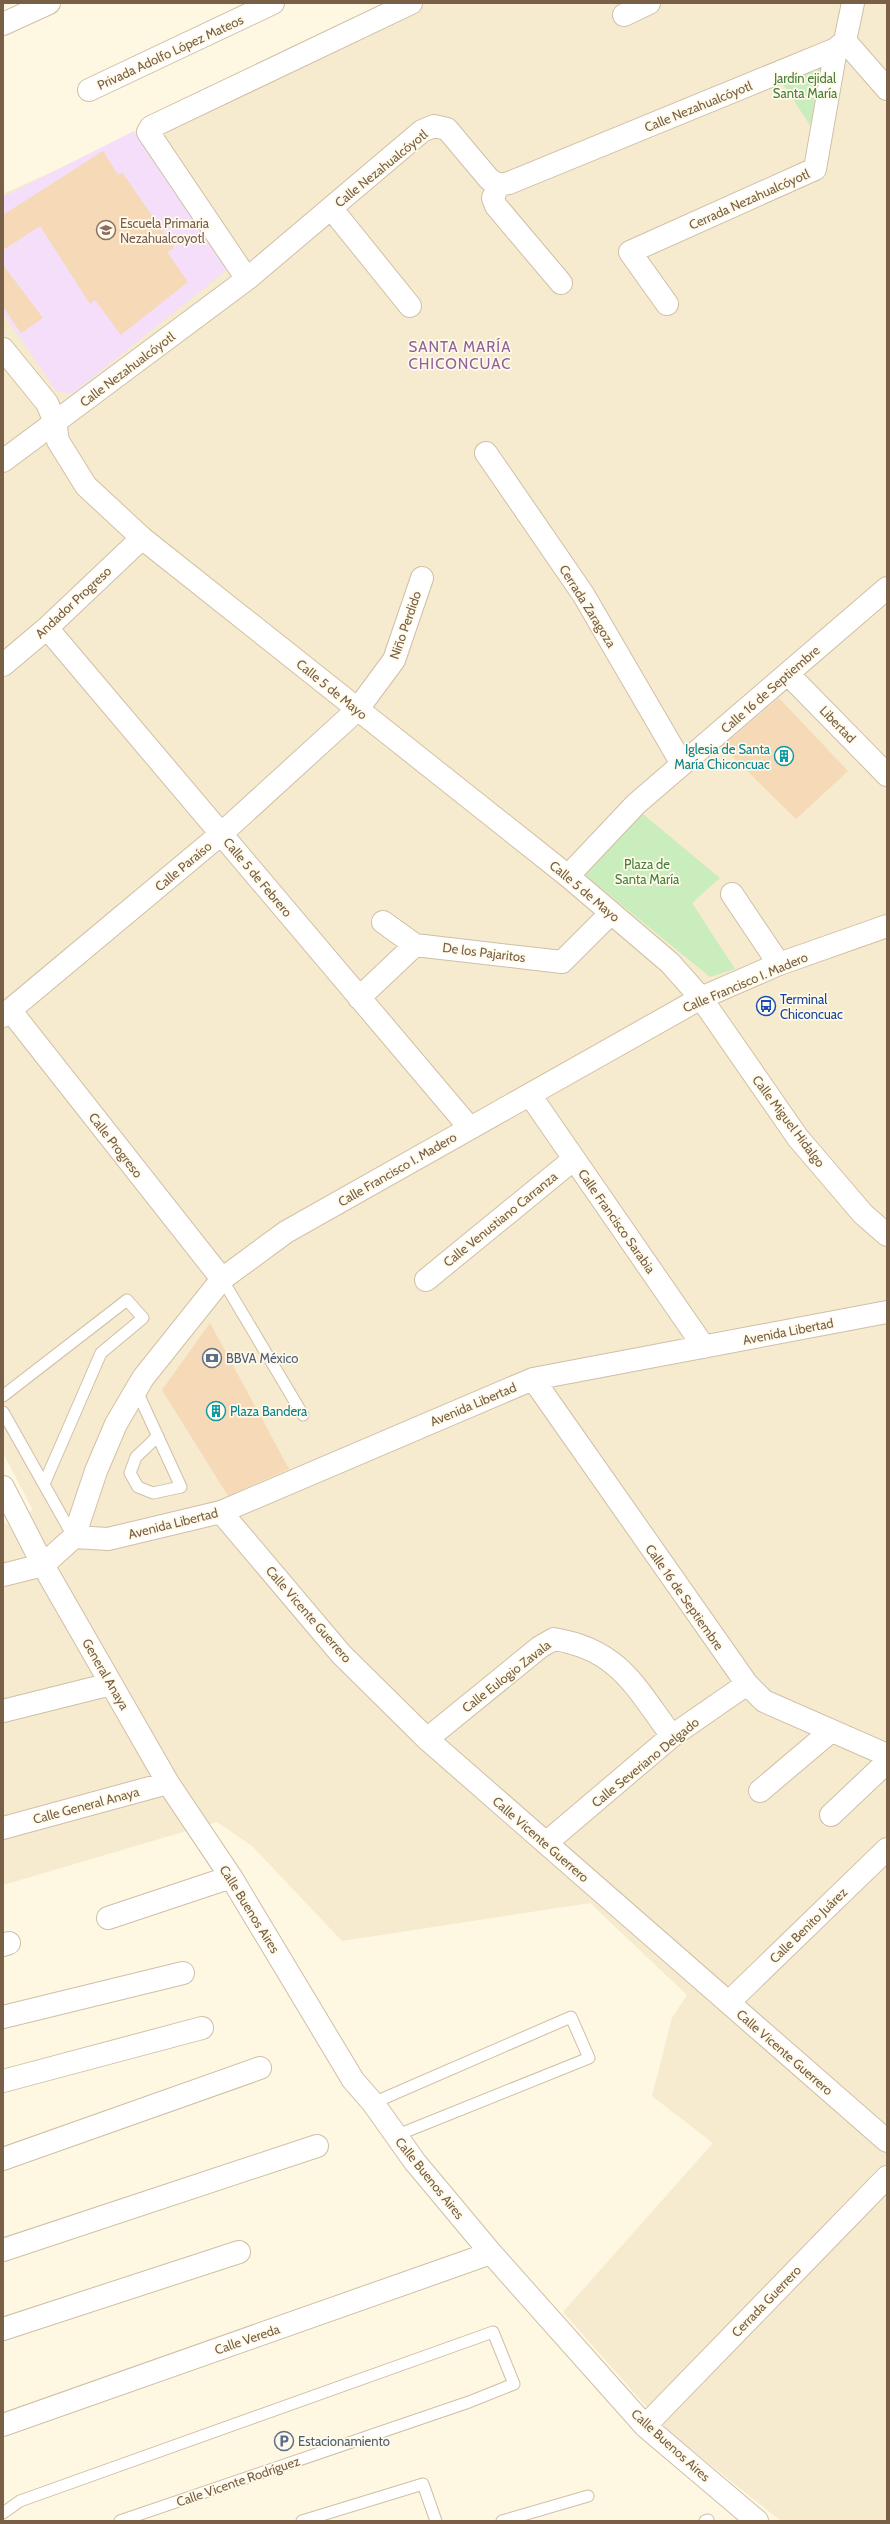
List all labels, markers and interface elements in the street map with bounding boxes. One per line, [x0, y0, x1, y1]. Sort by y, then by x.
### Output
street label: Privada Adolfo López Mateos [94, 11, 246, 93]
park label: Jardín ejidal Santa María [773, 70, 838, 101]
street label: Calle Nezahualcóyotl [642, 77, 754, 135]
street label: Calle Nezahualcóyotl [331, 126, 431, 210]
street label: Cerrada Nezahualcóyotl [686, 165, 812, 233]
place label: Escuela Primaria Nezahualcoyotl [120, 215, 210, 246]
school or university icon: Escuela Primaria Nezahualcoyotl [95, 219, 117, 241]
street label: Calle Nezahualcóyotl [76, 328, 178, 410]
district label: SANTA MARÍA CHICONCUAC [409, 337, 511, 373]
street label: Cerrada Zaragoza [556, 562, 620, 651]
street label: Andador Progreso [32, 563, 114, 641]
street label: Niño Perdido [386, 589, 424, 661]
street label: Calle 16 de Septiembre [717, 642, 823, 736]
street label: Calle 5 de Mayo [293, 656, 371, 722]
street label: Libertad [817, 702, 859, 746]
place label: Iglesia de Santa María Chiconcuac [674, 741, 771, 772]
building icon: Iglesia de Santa María Chiconcuac [773, 745, 795, 767]
street label: Calle 5 de Febrero [220, 834, 296, 920]
street label: Calle Paraíso [151, 838, 215, 894]
park label: Plaza de Santa María [615, 856, 680, 887]
street label: Calle 5 de Mayo [547, 857, 623, 925]
street label: De los Pajaritos [441, 939, 527, 966]
street label: Calle Francisco I. Madero [680, 948, 810, 1016]
place label: Terminal Chiconcuac [780, 991, 843, 1022]
bus stop icon: Terminal Chiconcuac [755, 995, 777, 1017]
street label: Calle Miguel Hidalgo [749, 1072, 829, 1170]
street label: Calle Progreso [86, 1109, 146, 1181]
street label: Calle Francisco I. Madero [335, 1129, 459, 1209]
street label: Calle Francisco Sarabia [575, 1166, 660, 1277]
street label: Calle Venustiano Carranza [440, 1168, 561, 1270]
street label: Avenida Libertad [741, 1314, 835, 1348]
bank icon: BBVA México [201, 1347, 223, 1369]
place label: BBVA México [226, 1350, 298, 1366]
street label: Avenida Libertad [428, 1379, 518, 1429]
building icon: Plaza Bandera [205, 1400, 227, 1422]
place label: Plaza Bandera [230, 1403, 308, 1419]
street label: Avenida Libertad [126, 1504, 220, 1542]
street label: Calle 16 de Septiembre [642, 1541, 728, 1653]
street label: Calle Vicente Guerrero [263, 1562, 355, 1666]
street label: General Anaya [79, 1636, 133, 1713]
street label: Calle Eulogio Zavala [458, 1636, 554, 1716]
street label: Calle Severiano Delgado [588, 1714, 702, 1810]
street label: Calle General Anaya [31, 1783, 142, 1827]
street label: Calle Vicente Guerrero [489, 1793, 593, 1885]
street label: Calle Buenos Aires [217, 1862, 284, 1956]
street label: Calle Benito Juárez [766, 1884, 850, 1966]
street label: Calle Vicente Guerrero [733, 2006, 837, 2098]
street label: Calle Buenos Aires [392, 2134, 468, 2223]
street label: Cerrada Guerrero [728, 2262, 804, 2340]
street label: Calle Vereda [212, 2320, 282, 2358]
street label: Calle Buenos Aires [628, 2405, 714, 2485]
parking icon: Estacionamiento [273, 2430, 295, 2452]
place label: Estacionamiento [298, 2433, 390, 2449]
street label: Calle Vicente Rodríguez [174, 2452, 302, 2510]

